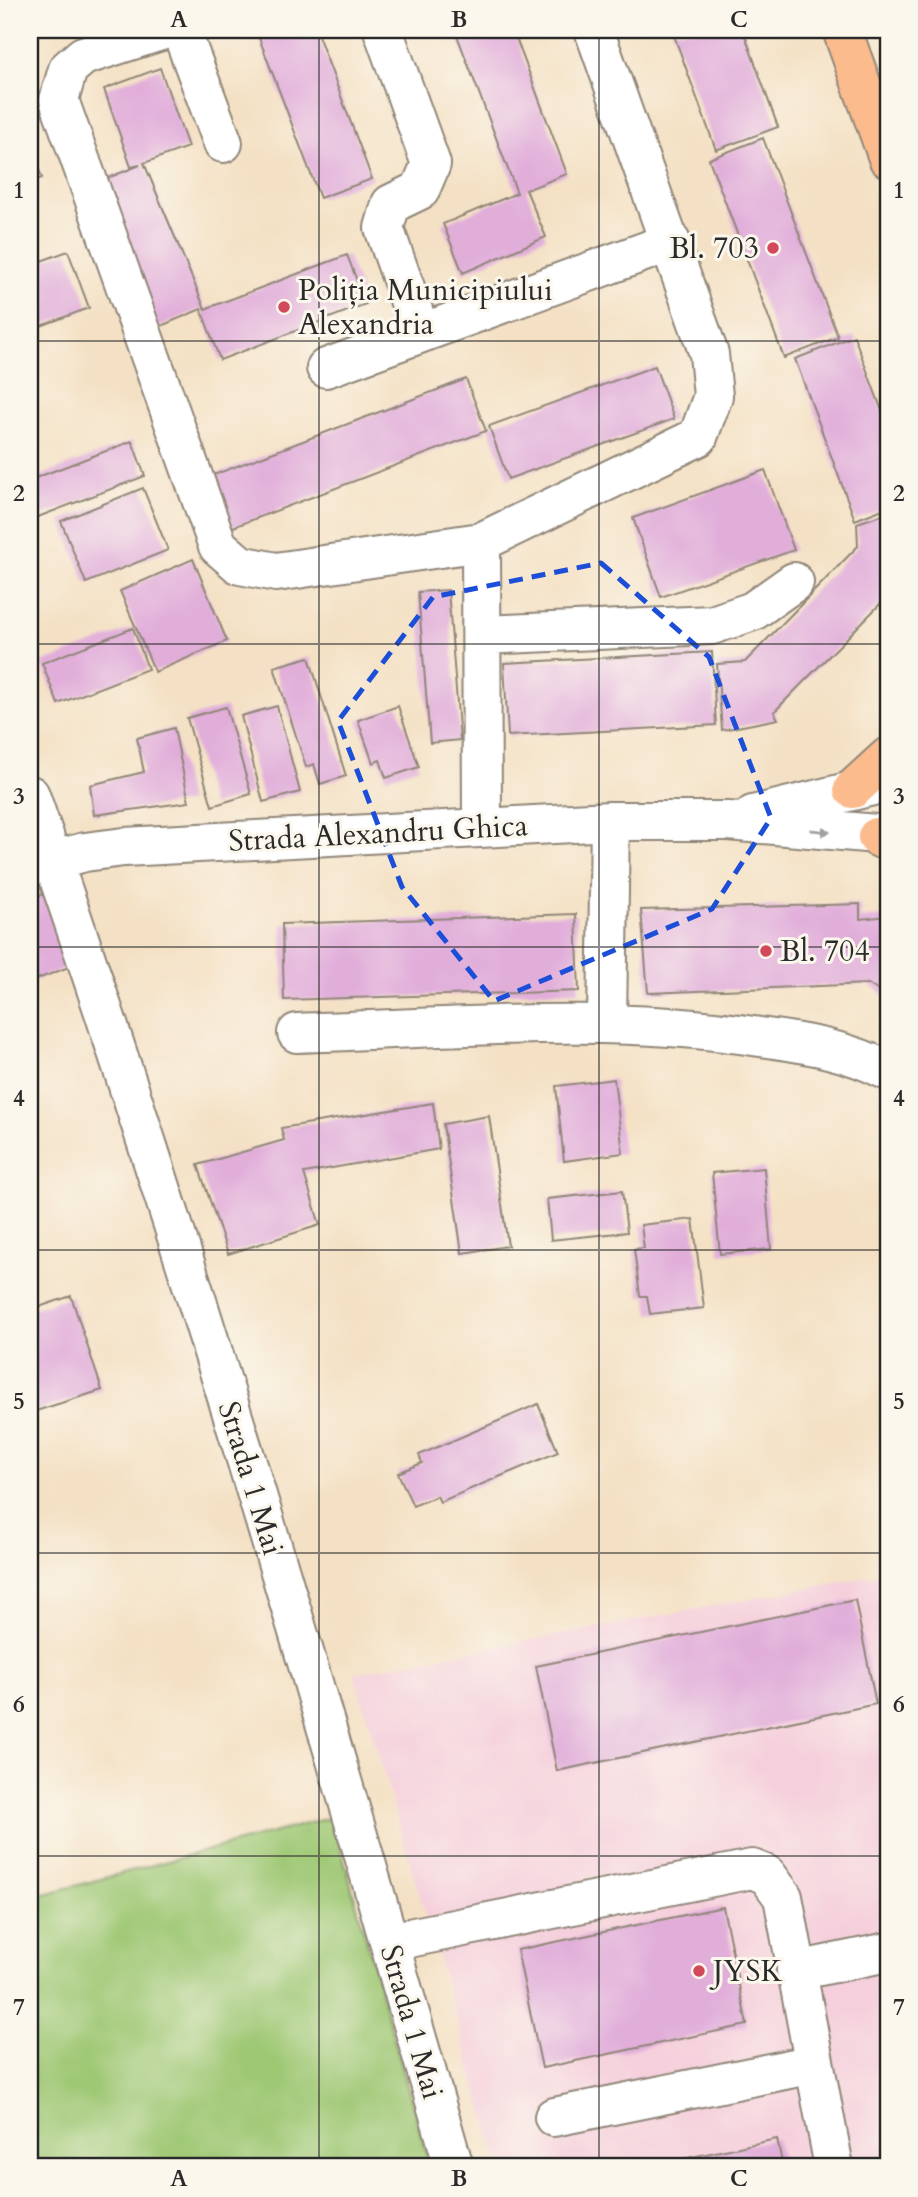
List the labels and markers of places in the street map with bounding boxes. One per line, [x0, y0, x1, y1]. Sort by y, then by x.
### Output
place label: Bl. 703 [669, 228, 759, 269]
marker: Bl. 703 [765, 240, 781, 256]
place label: Poliția Municipiului Alexandria [298, 270, 553, 345]
marker: Poliția Municipiului Alexandria [276, 299, 292, 315]
place label: Bl. 704 [780, 931, 870, 972]
marker: Bl. 704 [758, 943, 774, 959]
place label: JYSK [709, 1951, 784, 1992]
marker: JYSK [691, 1963, 707, 1979]

